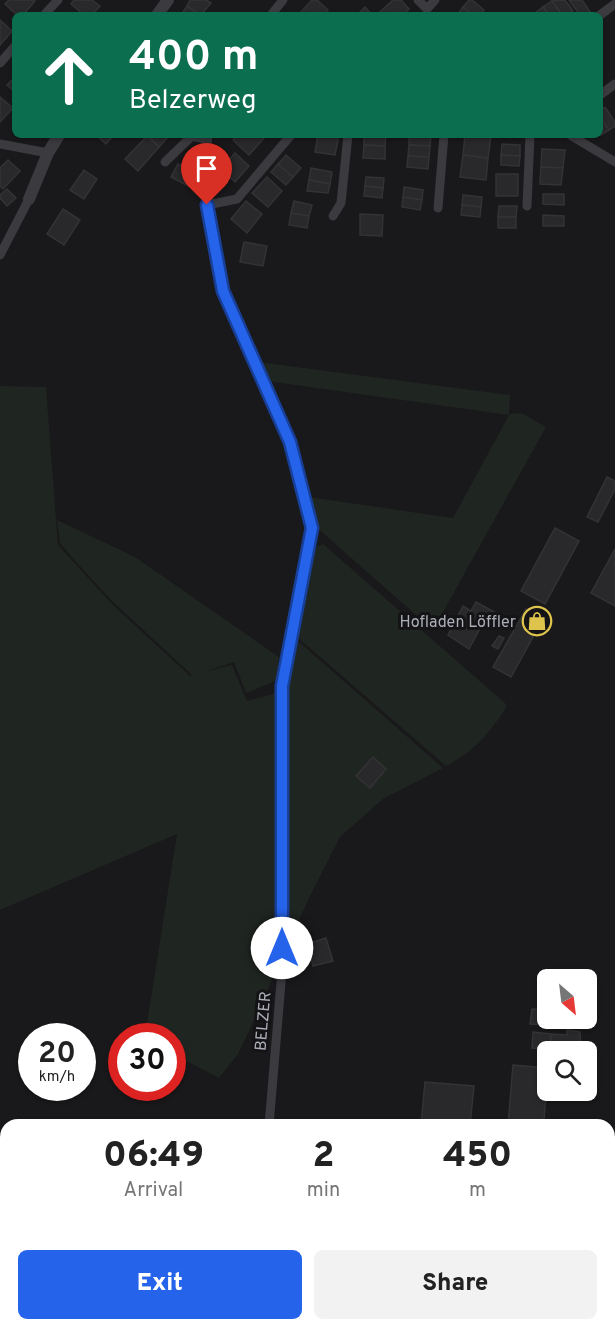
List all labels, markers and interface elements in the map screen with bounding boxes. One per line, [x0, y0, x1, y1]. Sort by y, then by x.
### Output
text: 400 m [129, 32, 259, 85]
icon: ahead [30, 36, 108, 114]
text: Belzerweg [129, 84, 257, 118]
pin [181, 143, 232, 205]
icon: arrive [190, 152, 223, 185]
shop icon: Hofladen Löffler [521, 605, 553, 637]
place label: Hofladen Löffler [399, 613, 516, 633]
position arrow [250, 916, 314, 980]
north arrow [537, 969, 597, 1029]
map controls [537, 969, 597, 1101]
street label: BELZER [251, 991, 277, 1052]
speed limit sign: 30 [108, 1023, 186, 1101]
text: 20 [38, 1036, 76, 1073]
button: search [537, 1041, 597, 1101]
text: km/h [39, 1068, 75, 1087]
text: 06:49 [103, 1134, 204, 1180]
text: 2 [313, 1134, 335, 1180]
text: 450 [443, 1134, 512, 1180]
text: Arrival [124, 1178, 183, 1204]
text: min [307, 1178, 340, 1204]
text: m [469, 1178, 486, 1204]
button: Exit [18, 1250, 302, 1319]
button: Share [314, 1250, 597, 1319]

